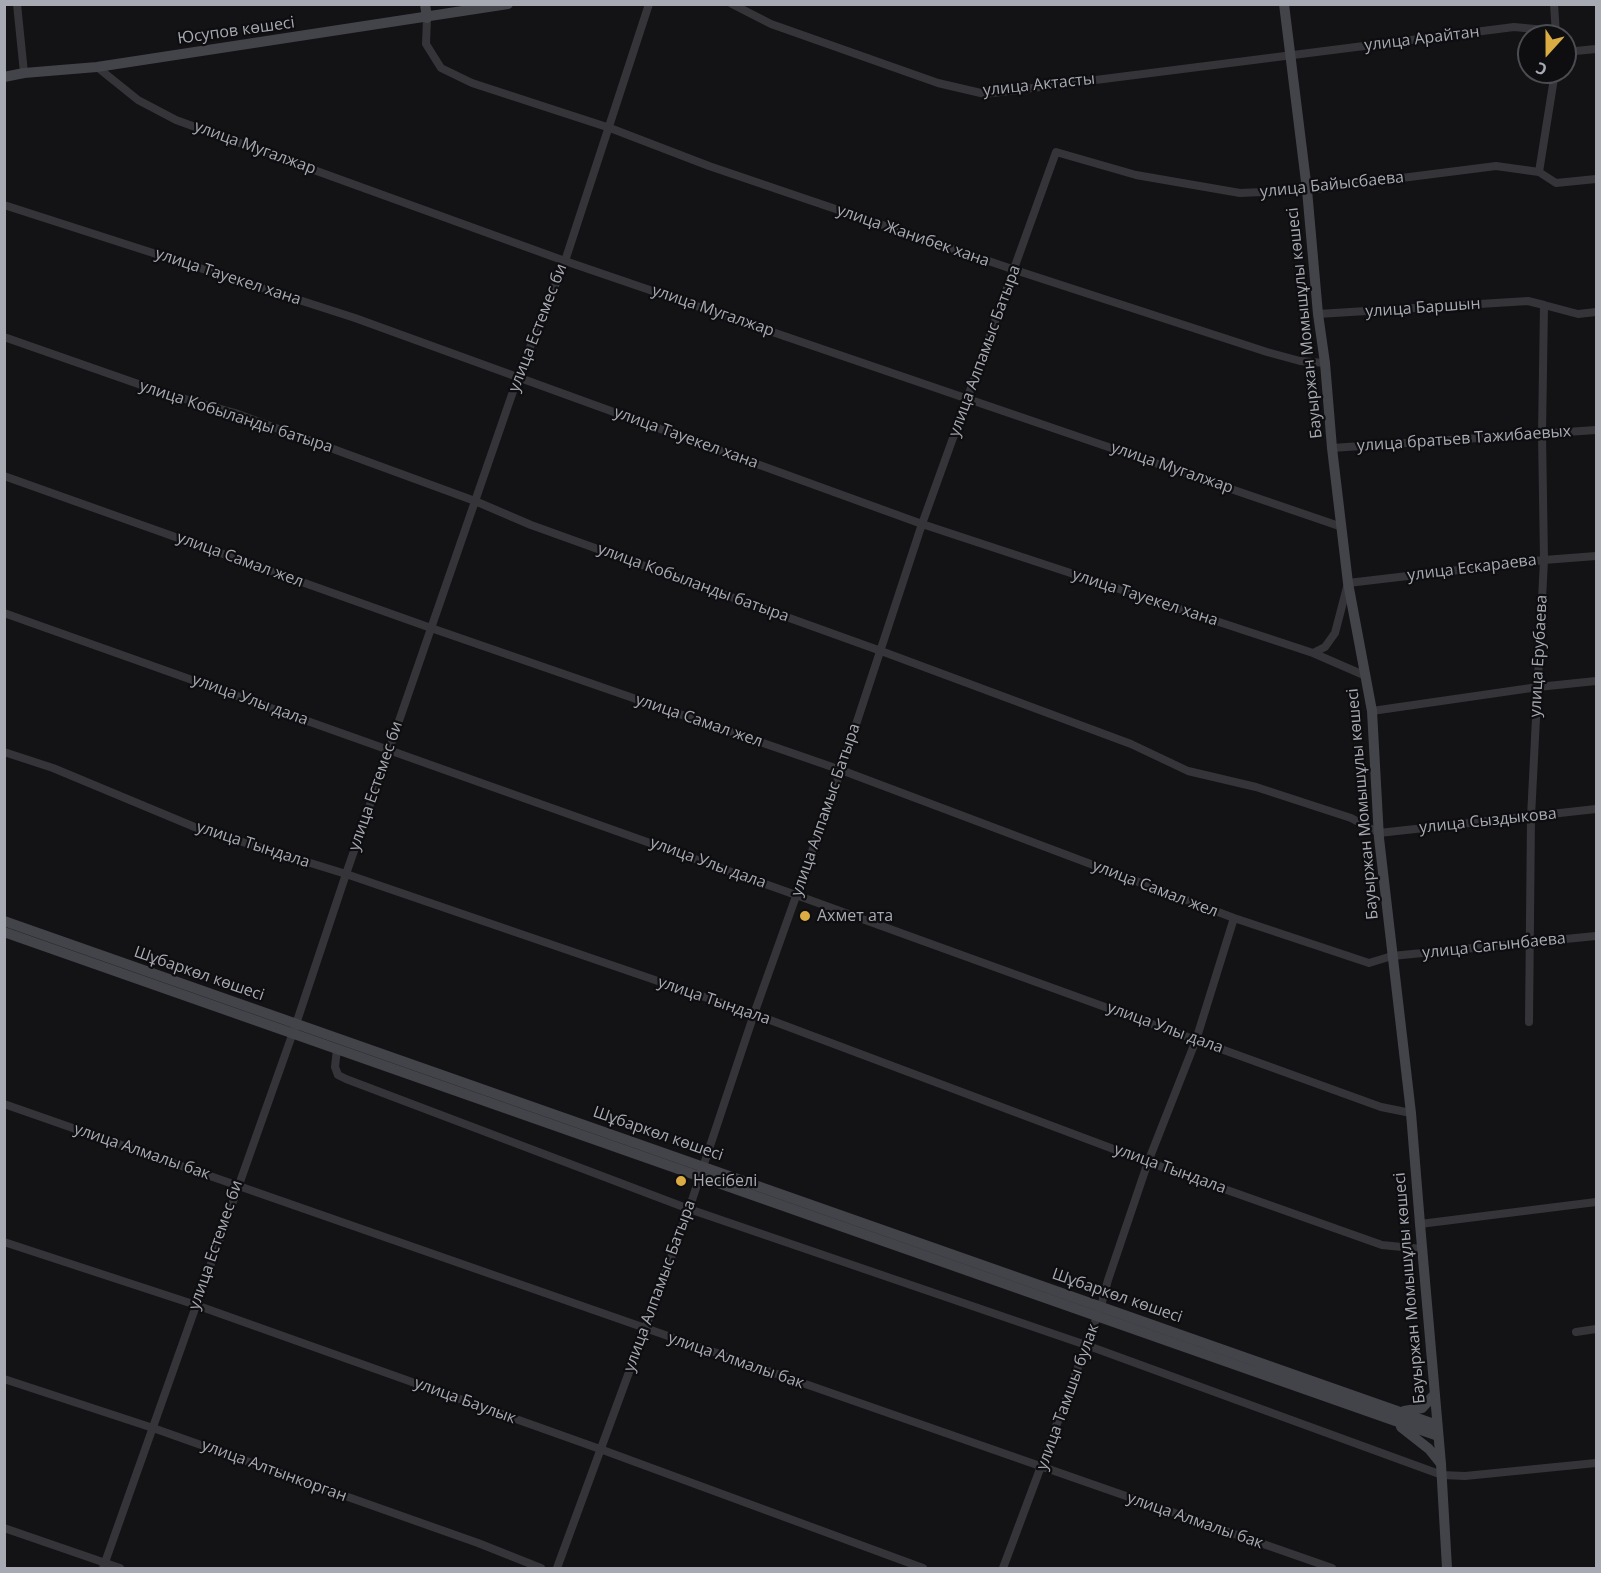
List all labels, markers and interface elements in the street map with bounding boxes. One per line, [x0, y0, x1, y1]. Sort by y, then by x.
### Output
street label: Юсупов көшесі [176, 13, 296, 49]
street label: улица Арайтан [1363, 22, 1481, 56]
north arrow [1517, 24, 1577, 84]
text: С [1533, 57, 1550, 81]
street label: улица Актасты [982, 70, 1096, 100]
street label: улица Мугалжар [191, 117, 319, 179]
street label: улица Байысбаева [1259, 168, 1405, 202]
street label: улица Жанибек хана [834, 201, 992, 271]
street label: Бауыржан Момышұлы көшесі [1283, 206, 1327, 440]
street label: улица Тауекел хана [153, 244, 303, 310]
street label: улица Естемес би [505, 261, 571, 395]
street label: улица Алпамыс Батыра [945, 262, 1025, 440]
street label: улица Мугалжар [649, 281, 777, 341]
street label: улица Баршын [1365, 294, 1481, 322]
street label: улица Кобыланды батыра [137, 377, 335, 457]
street label: улица Тауекел хана [611, 403, 761, 473]
street label: улица братьев Тажибаевых [1356, 422, 1572, 456]
street label: улица Мугалжар [1108, 438, 1236, 498]
street label: улица Самал жел [174, 528, 306, 592]
street label: улица Кобыланды батыра [595, 539, 791, 627]
street label: улица Ескараева [1406, 551, 1538, 585]
street label: улица Тауекел хана [1070, 565, 1220, 631]
street label: улица Ерубаева [1526, 594, 1552, 718]
street label: улица Улы дала [189, 670, 311, 730]
street label: Бауыржан Момышұлы көшесі [1343, 687, 1383, 921]
street label: улица Самал жел [633, 690, 765, 752]
street label: улица Естемес би [345, 719, 407, 853]
street label: улица Алпамыс Батыра [787, 721, 865, 899]
street label: улица Сыздыкова [1418, 804, 1558, 838]
street label: улица Тындала [194, 818, 312, 872]
street label: улица Улы дала [647, 833, 769, 893]
street label: улица Самал жел [1089, 856, 1221, 922]
place label: Ахмет ата [817, 906, 893, 926]
marker: Ахмет ата [798, 909, 812, 923]
street label: улица Сагынбаева [1421, 929, 1567, 963]
street label: Шұбаркөл көшесі [131, 943, 267, 1005]
street label: улица Тындала [655, 973, 773, 1029]
street label: улица Улы дала [1104, 998, 1226, 1058]
street label: Шұбаркөл көшесі [590, 1103, 726, 1165]
street label: улица Алмалы бак [71, 1120, 213, 1184]
street label: улица Тындала [1111, 1140, 1229, 1198]
place label: Несібелі [693, 1171, 757, 1191]
street label: Бауыржан Момышұлы көшесі [1390, 1171, 1430, 1405]
marker: Несібелі [674, 1174, 688, 1188]
street label: улица Естемес би [185, 1178, 247, 1312]
street label: улица Алпамыс Батыра [620, 1197, 700, 1375]
street label: Шұбаркөл көшесі [1049, 1265, 1185, 1327]
street label: улица Тамшы булак [1033, 1321, 1103, 1473]
street label: улица Алмалы бак [665, 1329, 807, 1393]
street label: улица Баулык [412, 1374, 518, 1428]
street label: улица Алтынкорган [199, 1436, 349, 1506]
street label: улица Алмалы бак [1124, 1489, 1266, 1553]

